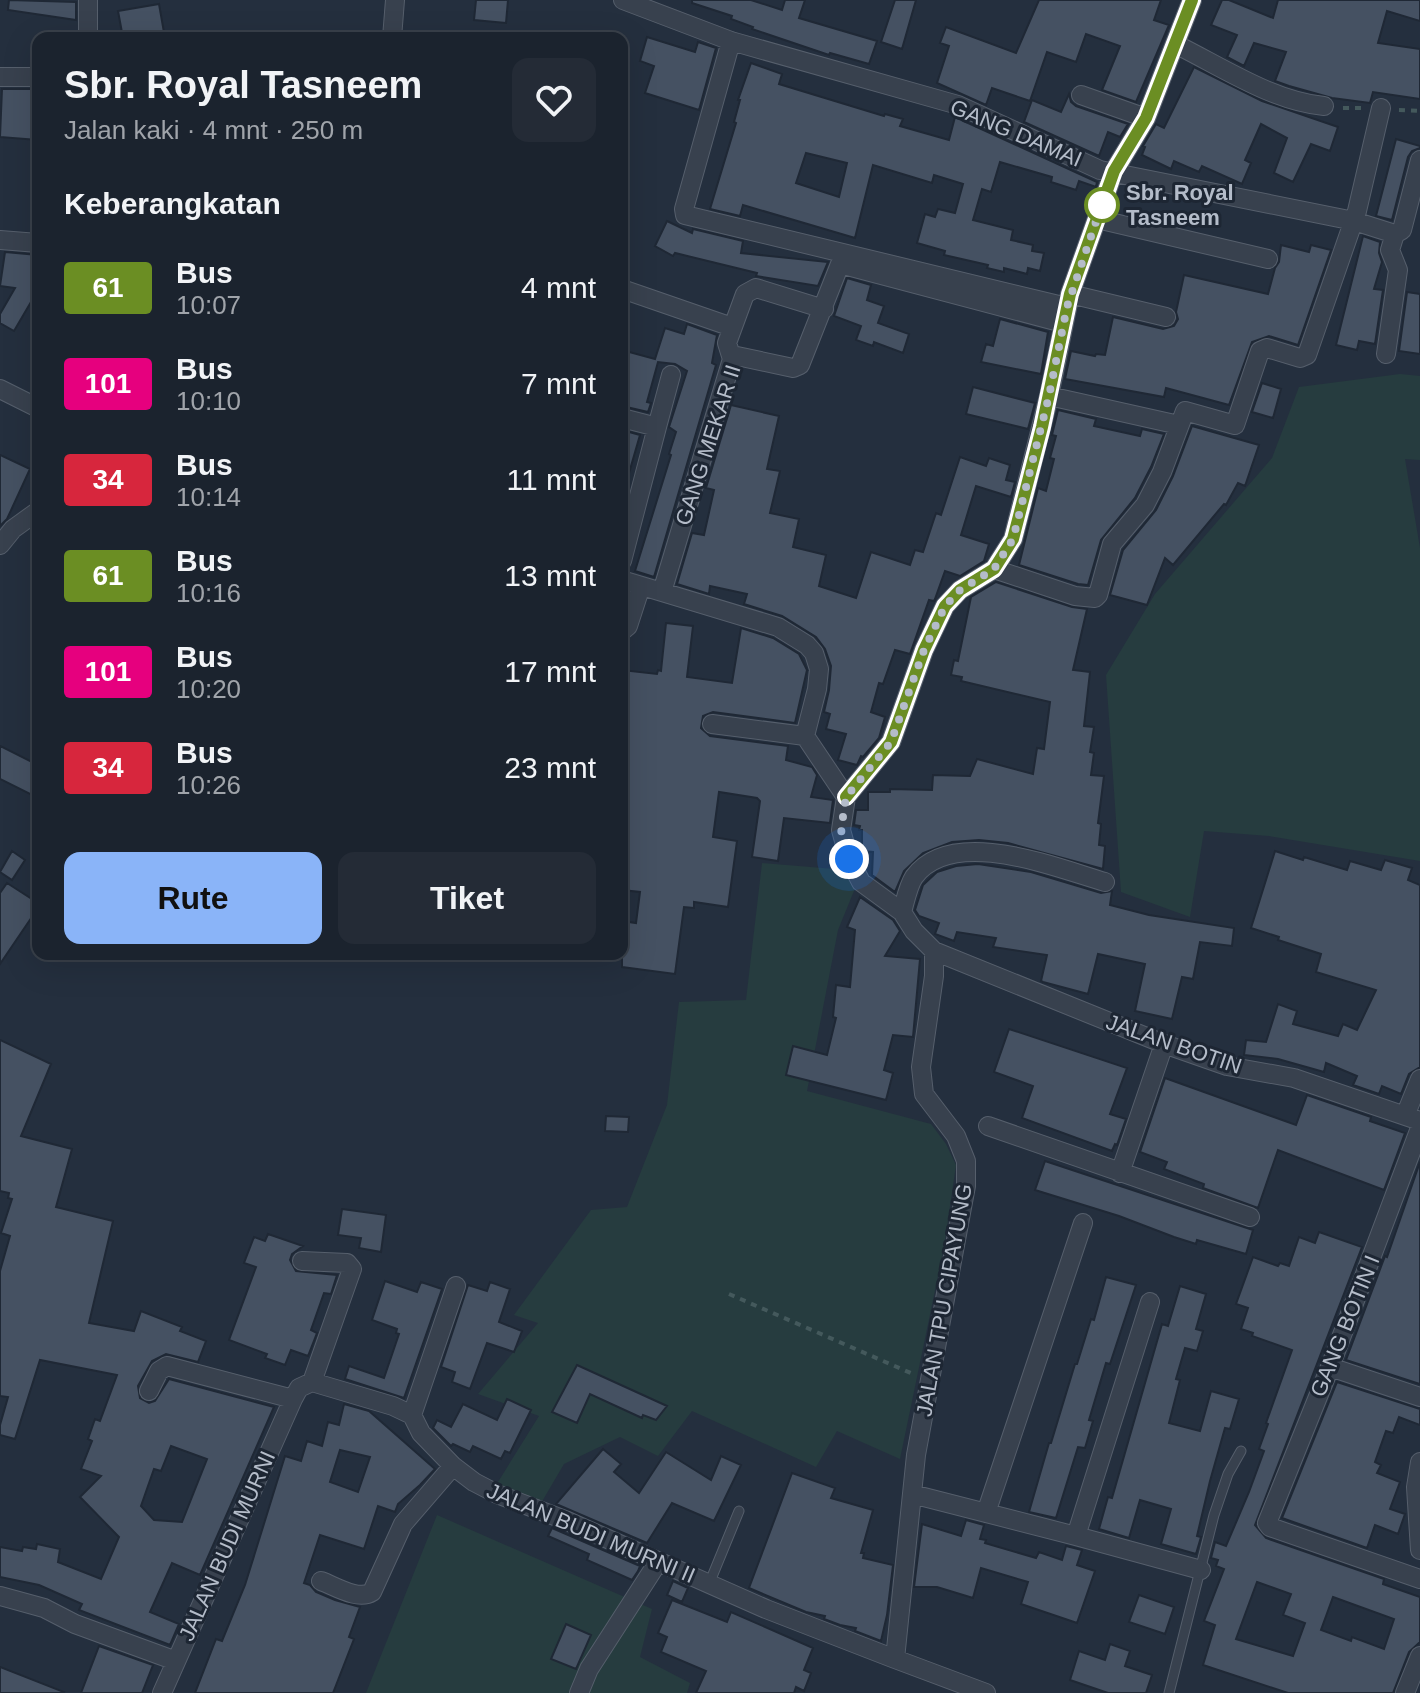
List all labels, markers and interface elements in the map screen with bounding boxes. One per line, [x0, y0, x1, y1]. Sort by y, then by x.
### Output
button: heart [512, 58, 596, 142]
text: Sbr. Royal Tasneem [64, 64, 422, 106]
street label: GANG DAMAI [946, 94, 1086, 172]
text: Jalan kaki · 4 mnt · 250 m [64, 115, 363, 145]
place label: Sbr. Royal Tasneem [1126, 180, 1234, 230]
text: Keberangkatan [64, 187, 281, 220]
marker: Sbr. Royal Tasneem [1085, 188, 1119, 222]
text: Bus [176, 256, 233, 289]
text: 4 mnt [521, 271, 596, 304]
text: 61 [92, 272, 124, 303]
text: 10:07 [176, 290, 241, 320]
text: Bus [176, 352, 233, 385]
street label: GANG MEKAR II [670, 361, 746, 529]
text: 7 mnt [521, 367, 596, 400]
text: 101 [85, 368, 131, 399]
text: 10:10 [176, 386, 241, 416]
text: Bus [176, 448, 233, 481]
text: 11 mnt [507, 463, 596, 496]
text: 34 [92, 464, 124, 495]
text: 10:14 [176, 482, 241, 512]
text: Bus [176, 544, 233, 577]
text: 13 mnt [504, 559, 596, 592]
text: 61 [92, 560, 124, 591]
text: 10:16 [176, 578, 241, 608]
text: Bus [176, 640, 233, 673]
text: 17 mnt [504, 655, 596, 688]
text: 101 [85, 656, 131, 687]
text: 10:20 [176, 674, 241, 704]
text: Bus [176, 736, 233, 769]
text: 23 mnt [504, 751, 596, 784]
text: 34 [92, 752, 124, 783]
text: 10:26 [176, 770, 241, 800]
your location [829, 839, 869, 879]
button: Rute [64, 852, 322, 944]
button: Tiket [338, 852, 596, 944]
street label: JALAN BOTIN [1103, 1009, 1245, 1079]
street label: JALAN TPU CIPAYUNG [911, 1182, 977, 1418]
street label: GANG BOTIN I [1305, 1252, 1385, 1400]
street label: JALAN BUDI MURNI [174, 1447, 280, 1645]
street label: JALAN BUDI MURNI II [483, 1478, 699, 1588]

